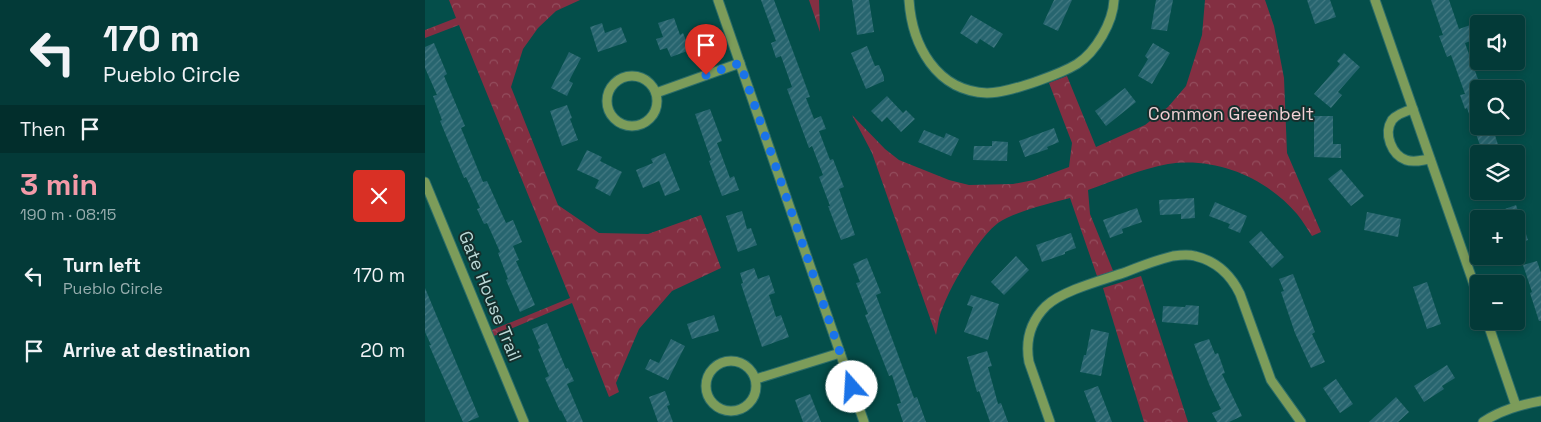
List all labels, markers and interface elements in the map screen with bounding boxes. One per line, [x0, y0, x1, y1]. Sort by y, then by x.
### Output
map controls [1470, 15, 1525, 330]
button: sound [1470, 15, 1525, 70]
text: 170 m [103, 17, 200, 61]
icon: left [20, 20, 85, 85]
pin [685, 24, 727, 75]
icon: arrive [692, 31, 720, 59]
text: Pueblo Circle [103, 60, 241, 88]
button: search [1470, 80, 1525, 135]
park label: Common Greenbelt [1148, 102, 1314, 125]
icon: arrive [76, 115, 104, 143]
text: Then [20, 117, 66, 142]
button: layers [1470, 145, 1525, 200]
text: 3 min [20, 165, 98, 204]
button: close [353, 170, 405, 222]
text: 190 m · 08:15 [20, 204, 116, 225]
button: + [1470, 210, 1525, 265]
street label: Gate House Trail [454, 228, 527, 364]
text: Turn left [63, 253, 141, 278]
icon: left [20, 262, 48, 290]
text: 170 m [353, 263, 405, 288]
button: − [1470, 275, 1525, 330]
text: Pueblo Circle [63, 278, 163, 299]
icon: arrive [20, 337, 48, 365]
text: Arrive at destination [63, 338, 251, 363]
text: 20 m [360, 338, 405, 363]
position arrow [825, 360, 877, 412]

